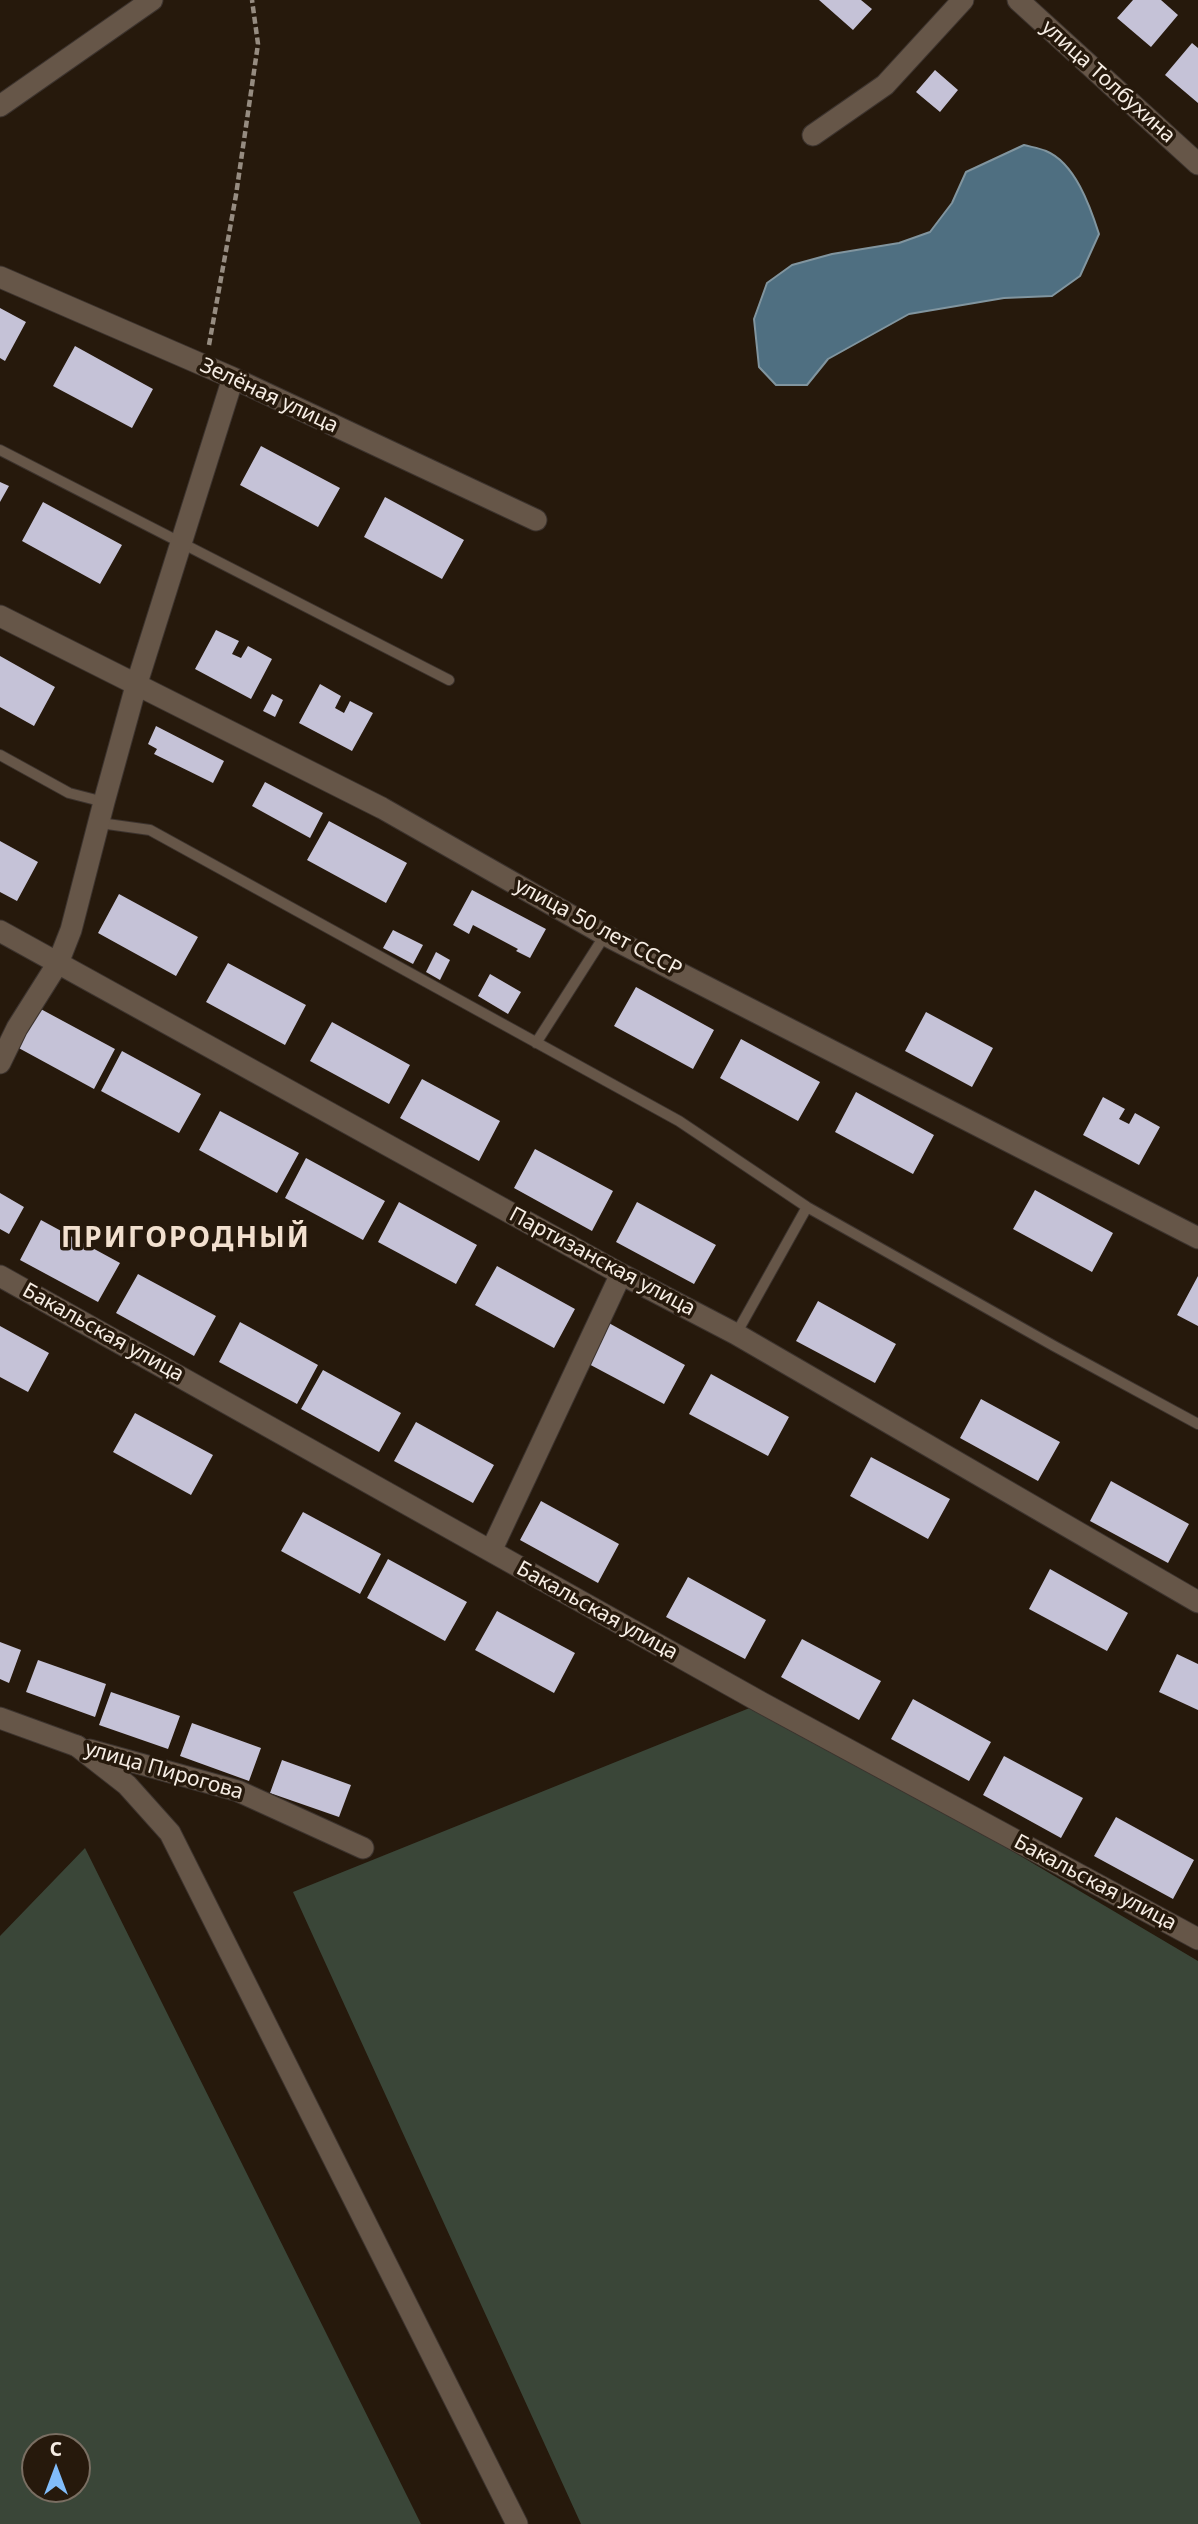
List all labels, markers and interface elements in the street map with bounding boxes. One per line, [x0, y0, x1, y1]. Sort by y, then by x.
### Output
street label: улица Толбухина [1036, 15, 1180, 149]
street label: Зелёная улица [196, 353, 342, 439]
street label: улица 50 лет СССР [510, 873, 686, 983]
street label: Партизанская улица [505, 1202, 699, 1322]
district label: ПРИГОРОДНЫЙ [62, 1222, 310, 1256]
street label: Бакальская улица [18, 1278, 188, 1388]
street label: Бакальская улица [512, 1556, 682, 1666]
street label: улица Пирогова [82, 1736, 246, 1806]
street label: Бакальская улица [1009, 1829, 1181, 1937]
north arrow [21, 2433, 91, 2503]
text: С [50, 2436, 62, 2462]

